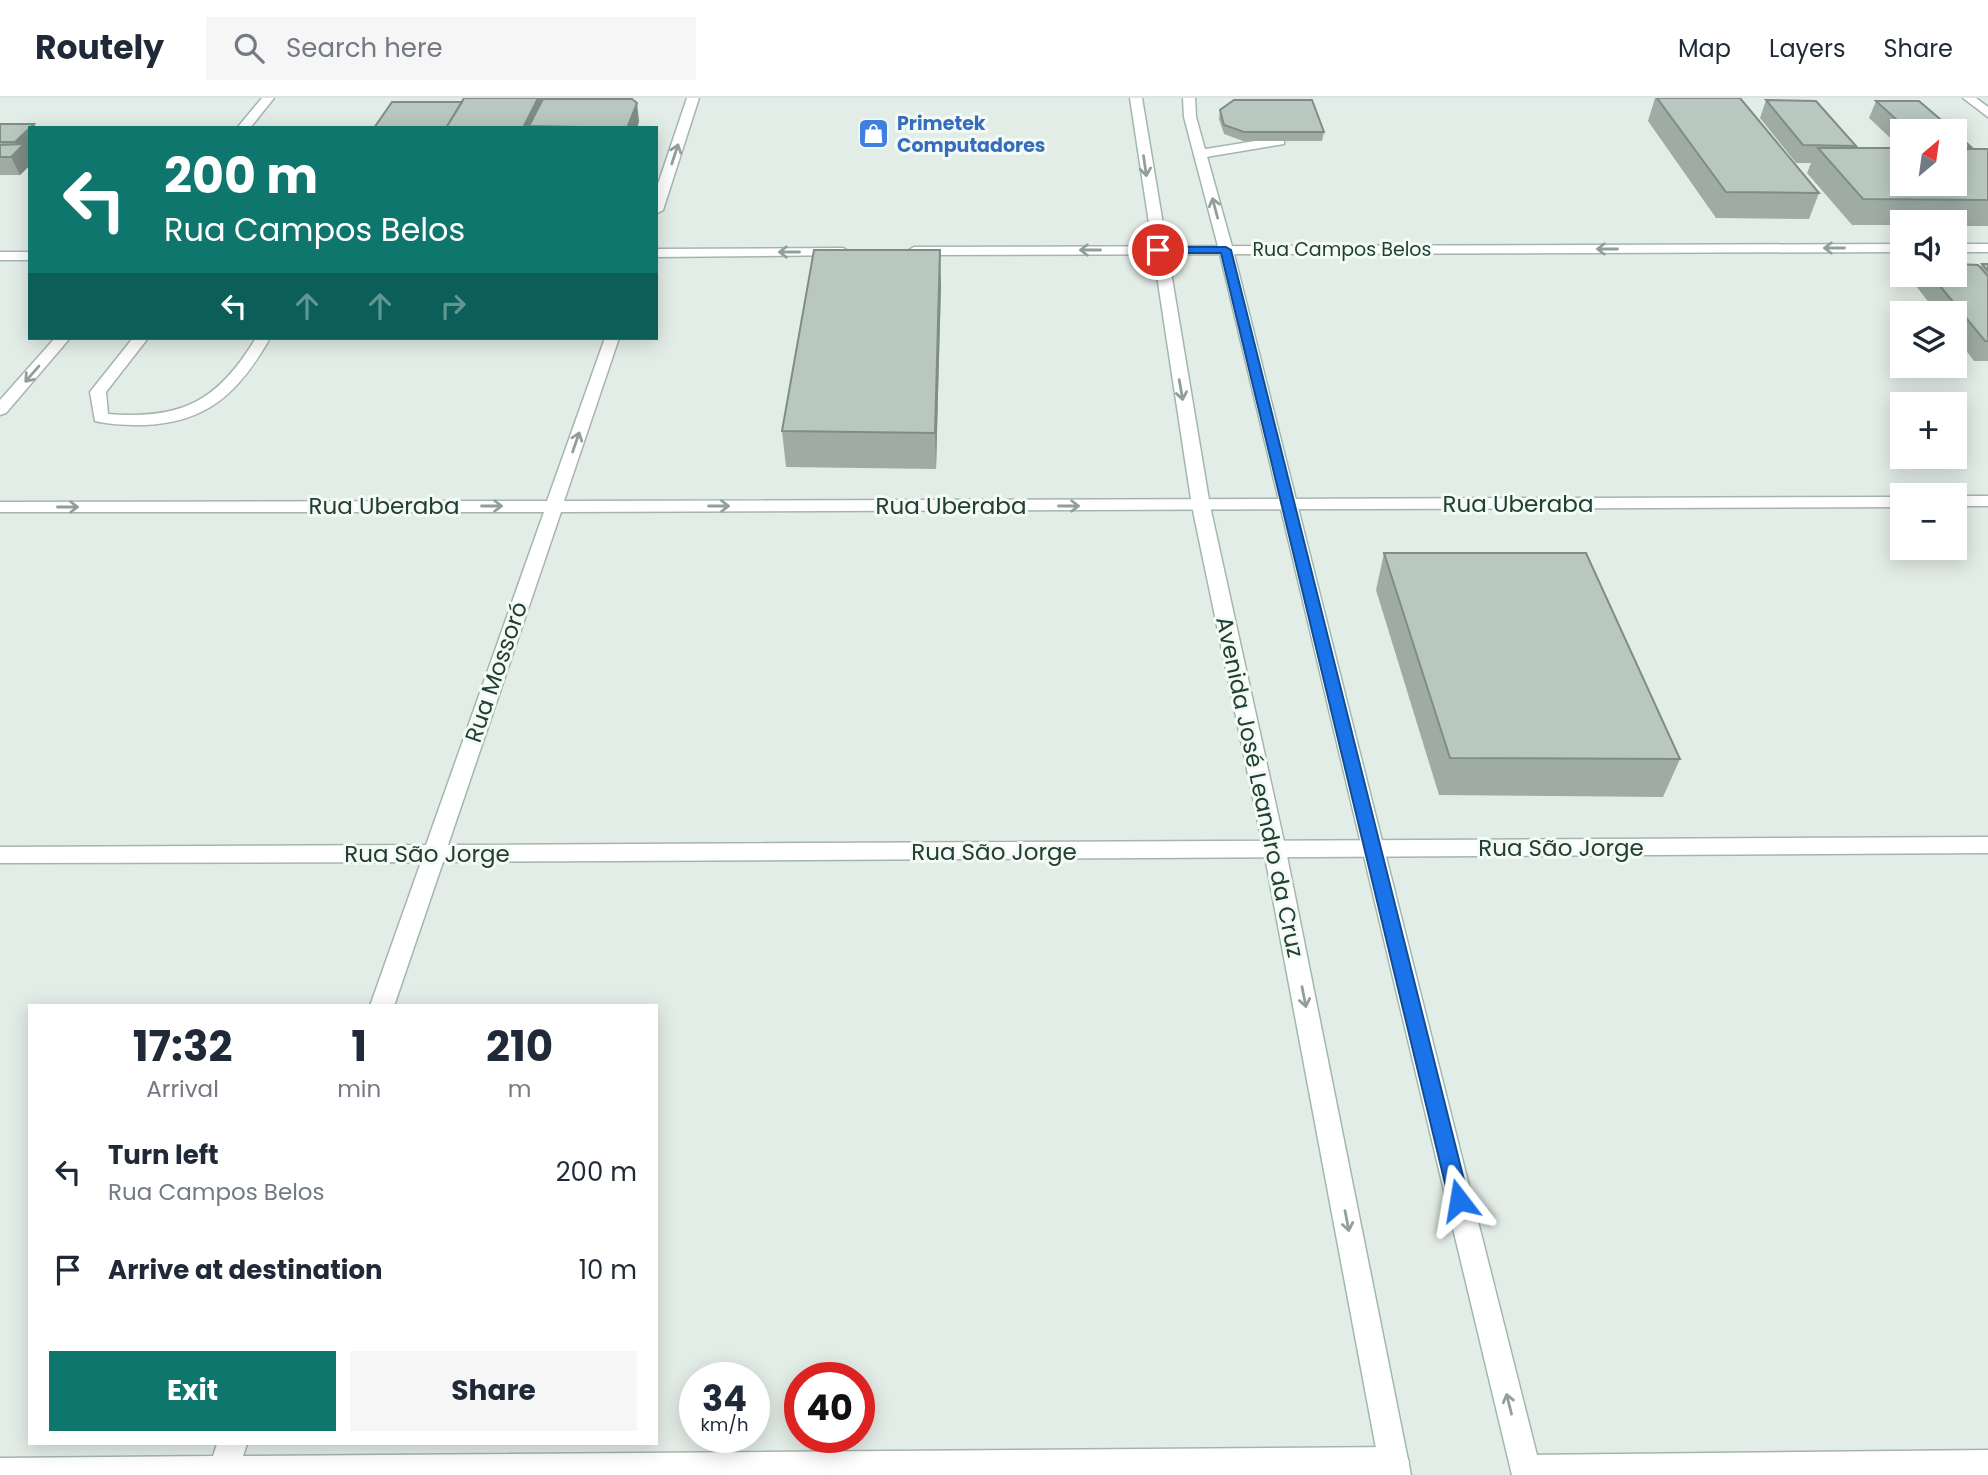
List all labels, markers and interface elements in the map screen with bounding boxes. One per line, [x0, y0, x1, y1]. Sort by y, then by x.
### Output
search box [206, 17, 696, 80]
text: Routely [35, 24, 164, 71]
icon: search [230, 29, 268, 67]
text: Search here [286, 30, 443, 66]
text: Map [1678, 32, 1731, 65]
text: Layers [1769, 32, 1845, 65]
text: Share [1883, 32, 1953, 65]
place label: Primetek Computadores [897, 110, 1045, 159]
shop icon: Primetek Computadores [857, 117, 891, 151]
north arrow [1890, 119, 1967, 196]
map controls [1890, 119, 1967, 560]
text: 200 m [164, 142, 318, 210]
one-way arrow [670, 144, 682, 166]
icon: left [49, 154, 140, 245]
one-way arrow [1139, 154, 1152, 176]
one-way arrow [1207, 197, 1220, 219]
text: Rua Campos Belos [164, 207, 465, 252]
button: sound [1890, 210, 1967, 287]
pin [1128, 220, 1188, 280]
icon: arrive [1139, 231, 1177, 269]
street label: Rua Campos Belos [1253, 236, 1431, 263]
one-way arrow [1823, 241, 1846, 255]
one-way arrow [1595, 242, 1618, 256]
one-way arrow [1078, 243, 1101, 257]
one-way arrow [777, 245, 800, 259]
icon: left [215, 287, 253, 325]
icon: ahead [288, 287, 326, 325]
icon: ahead [361, 287, 399, 325]
icon: right [434, 287, 472, 325]
button: layers [1890, 301, 1967, 378]
one-way arrow [24, 365, 40, 383]
one-way arrow [1175, 378, 1188, 401]
button: + [1890, 392, 1967, 469]
one-way arrow [571, 431, 583, 453]
button: − [1890, 483, 1967, 560]
street label: Rua Uberaba [1443, 488, 1593, 520]
street label: Rua Uberaba [309, 490, 459, 522]
street label: Rua Uberaba [876, 490, 1026, 522]
one-way arrow [480, 499, 503, 513]
one-way arrow [707, 499, 730, 513]
one-way arrow [1057, 499, 1080, 513]
one-way arrow [56, 500, 79, 514]
street label: Rua Mossoró [457, 597, 535, 747]
street label: Avenida José Leandro da Cruz [1208, 614, 1312, 960]
street label: Rua São Jorge [1478, 832, 1644, 864]
street label: Rua São Jorge [911, 836, 1077, 868]
street label: Rua São Jorge [344, 838, 510, 870]
one-way arrow [1298, 985, 1311, 1008]
text: 17:32 [133, 1017, 232, 1076]
text: 1 [351, 1017, 367, 1076]
text: 210 [486, 1017, 553, 1076]
text: Arrival [146, 1073, 219, 1105]
text: min [337, 1073, 381, 1105]
text: m [508, 1073, 531, 1105]
text: Turn left [108, 1137, 219, 1173]
icon: left [49, 1153, 87, 1191]
text: 200 m [556, 1154, 637, 1190]
position arrow [1422, 1163, 1496, 1237]
text: Rua Campos Belos [108, 1176, 325, 1208]
one-way arrow [1341, 1209, 1354, 1232]
icon: arrive [49, 1251, 87, 1289]
text: Arrive at destination [108, 1252, 383, 1288]
text: 10 m [579, 1252, 637, 1288]
button: Exit [49, 1351, 336, 1431]
button: Share [350, 1351, 637, 1431]
speed limit sign: 40 [784, 1362, 875, 1453]
text: 34 [702, 1374, 747, 1423]
one-way arrow [1502, 1393, 1515, 1416]
text: km/h [701, 1412, 748, 1437]

